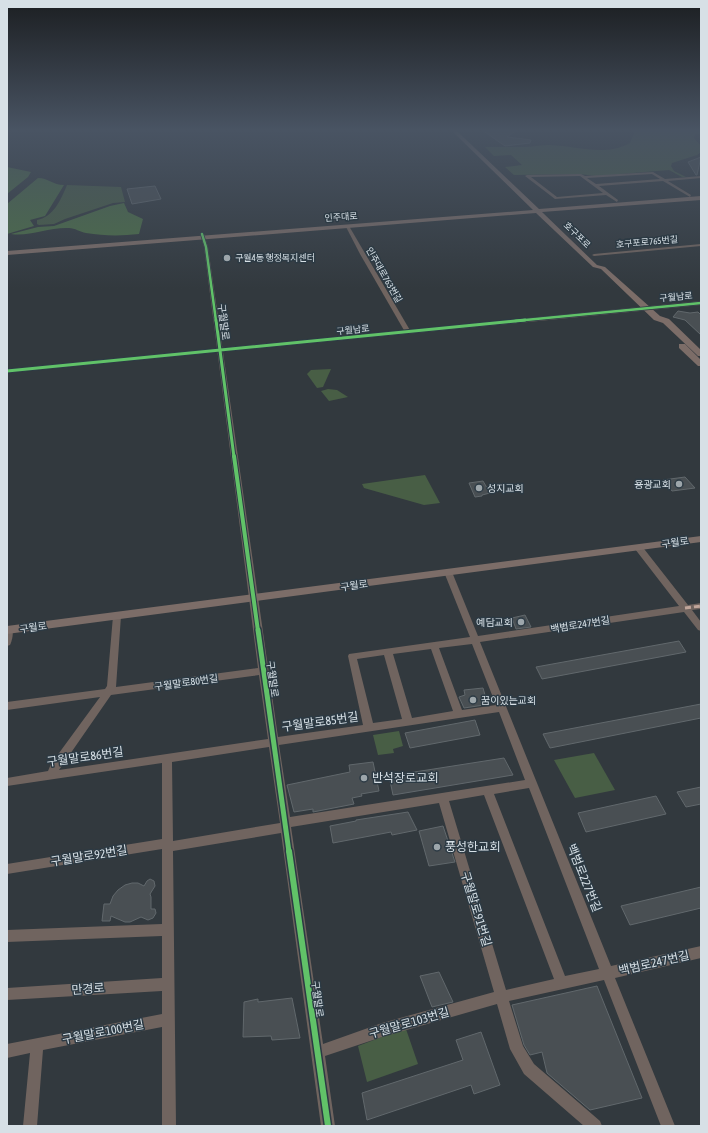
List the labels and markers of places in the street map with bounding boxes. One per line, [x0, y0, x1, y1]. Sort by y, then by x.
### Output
marker: 구월4동 행정복지센터 [222, 253, 232, 263]
place label: 구월4동 행정복지센터 [235, 253, 315, 263]
place label: 용광교회 [634, 479, 671, 490]
marker: 용광교회 [674, 479, 684, 489]
marker: 성지교회 [474, 483, 484, 493]
place label: 성지교회 [487, 483, 524, 494]
place label: 예담교회 [476, 617, 513, 628]
marker: 예담교회 [516, 617, 526, 627]
marker: 꿈이있는교회 [468, 695, 478, 705]
place label: 꿈이있는교회 [481, 695, 536, 706]
place label: 반석장로교회 [372, 771, 438, 785]
marker: 반석장로교회 [359, 773, 369, 783]
place label: 풍성한교회 [445, 840, 500, 854]
marker: 풍성한교회 [432, 842, 442, 852]

